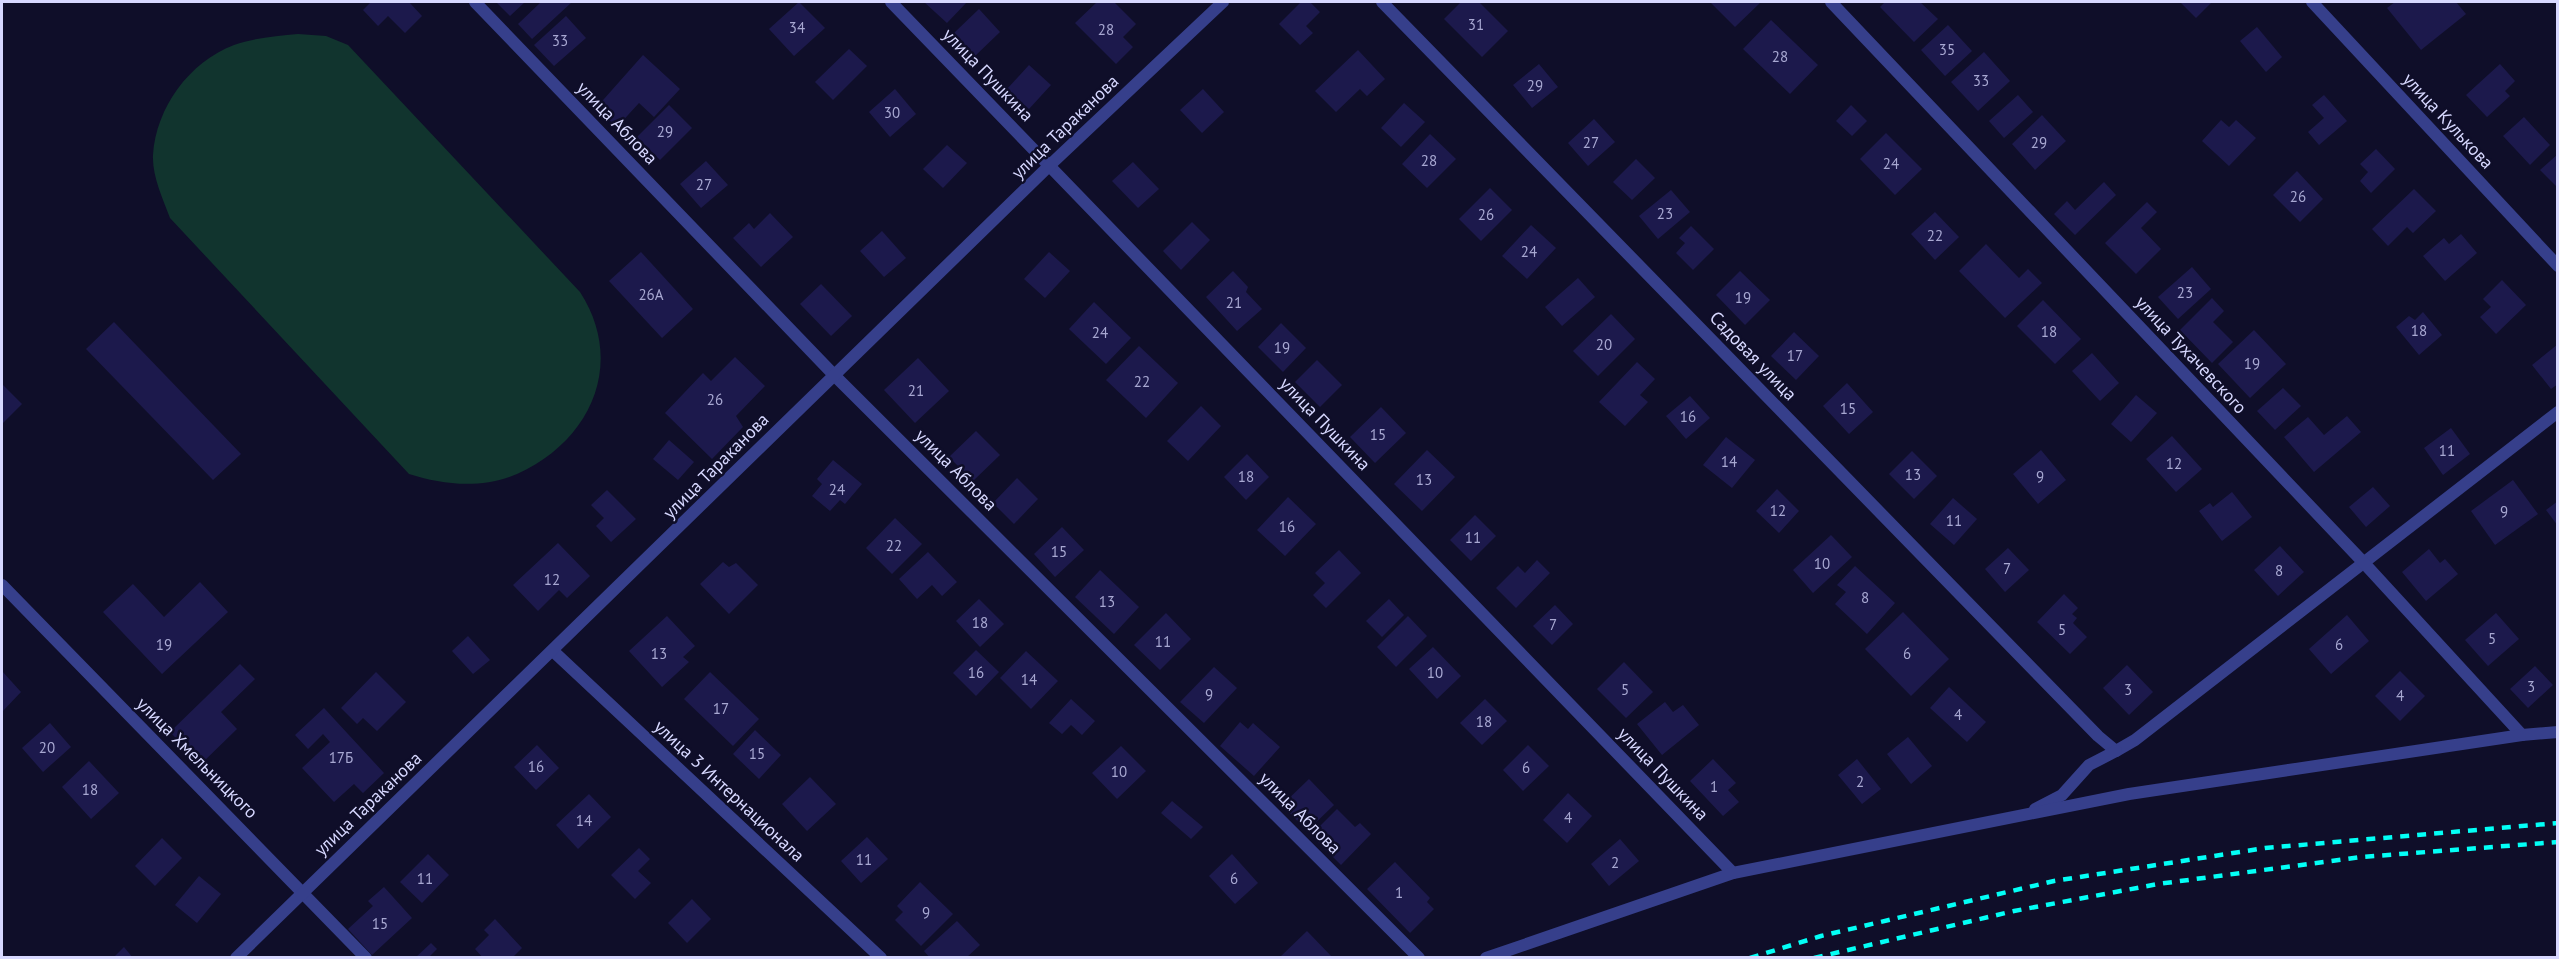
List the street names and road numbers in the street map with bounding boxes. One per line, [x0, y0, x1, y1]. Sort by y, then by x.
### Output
street label: улица Пушкина [938, 23, 1039, 126]
street label: улица Кулькова [2398, 68, 2499, 174]
street label: улица Тараканова [1006, 70, 1123, 184]
street label: улица Аблова [572, 76, 663, 169]
street label: улица Тухачевского [2131, 291, 2252, 419]
street label: Садовая улица [1705, 306, 1802, 405]
street label: улица Пушкина [1275, 372, 1376, 475]
street label: улица Тараканова [658, 408, 773, 523]
street label: улица Аблова [910, 424, 1002, 516]
street label: улица Хмельницкого [132, 692, 263, 823]
street label: улица 3 Интернационала [649, 715, 809, 866]
street label: улица Пушкина [1613, 722, 1714, 825]
street label: улица Тараканова [309, 747, 426, 861]
street label: улица Аблова [1254, 767, 1346, 859]

